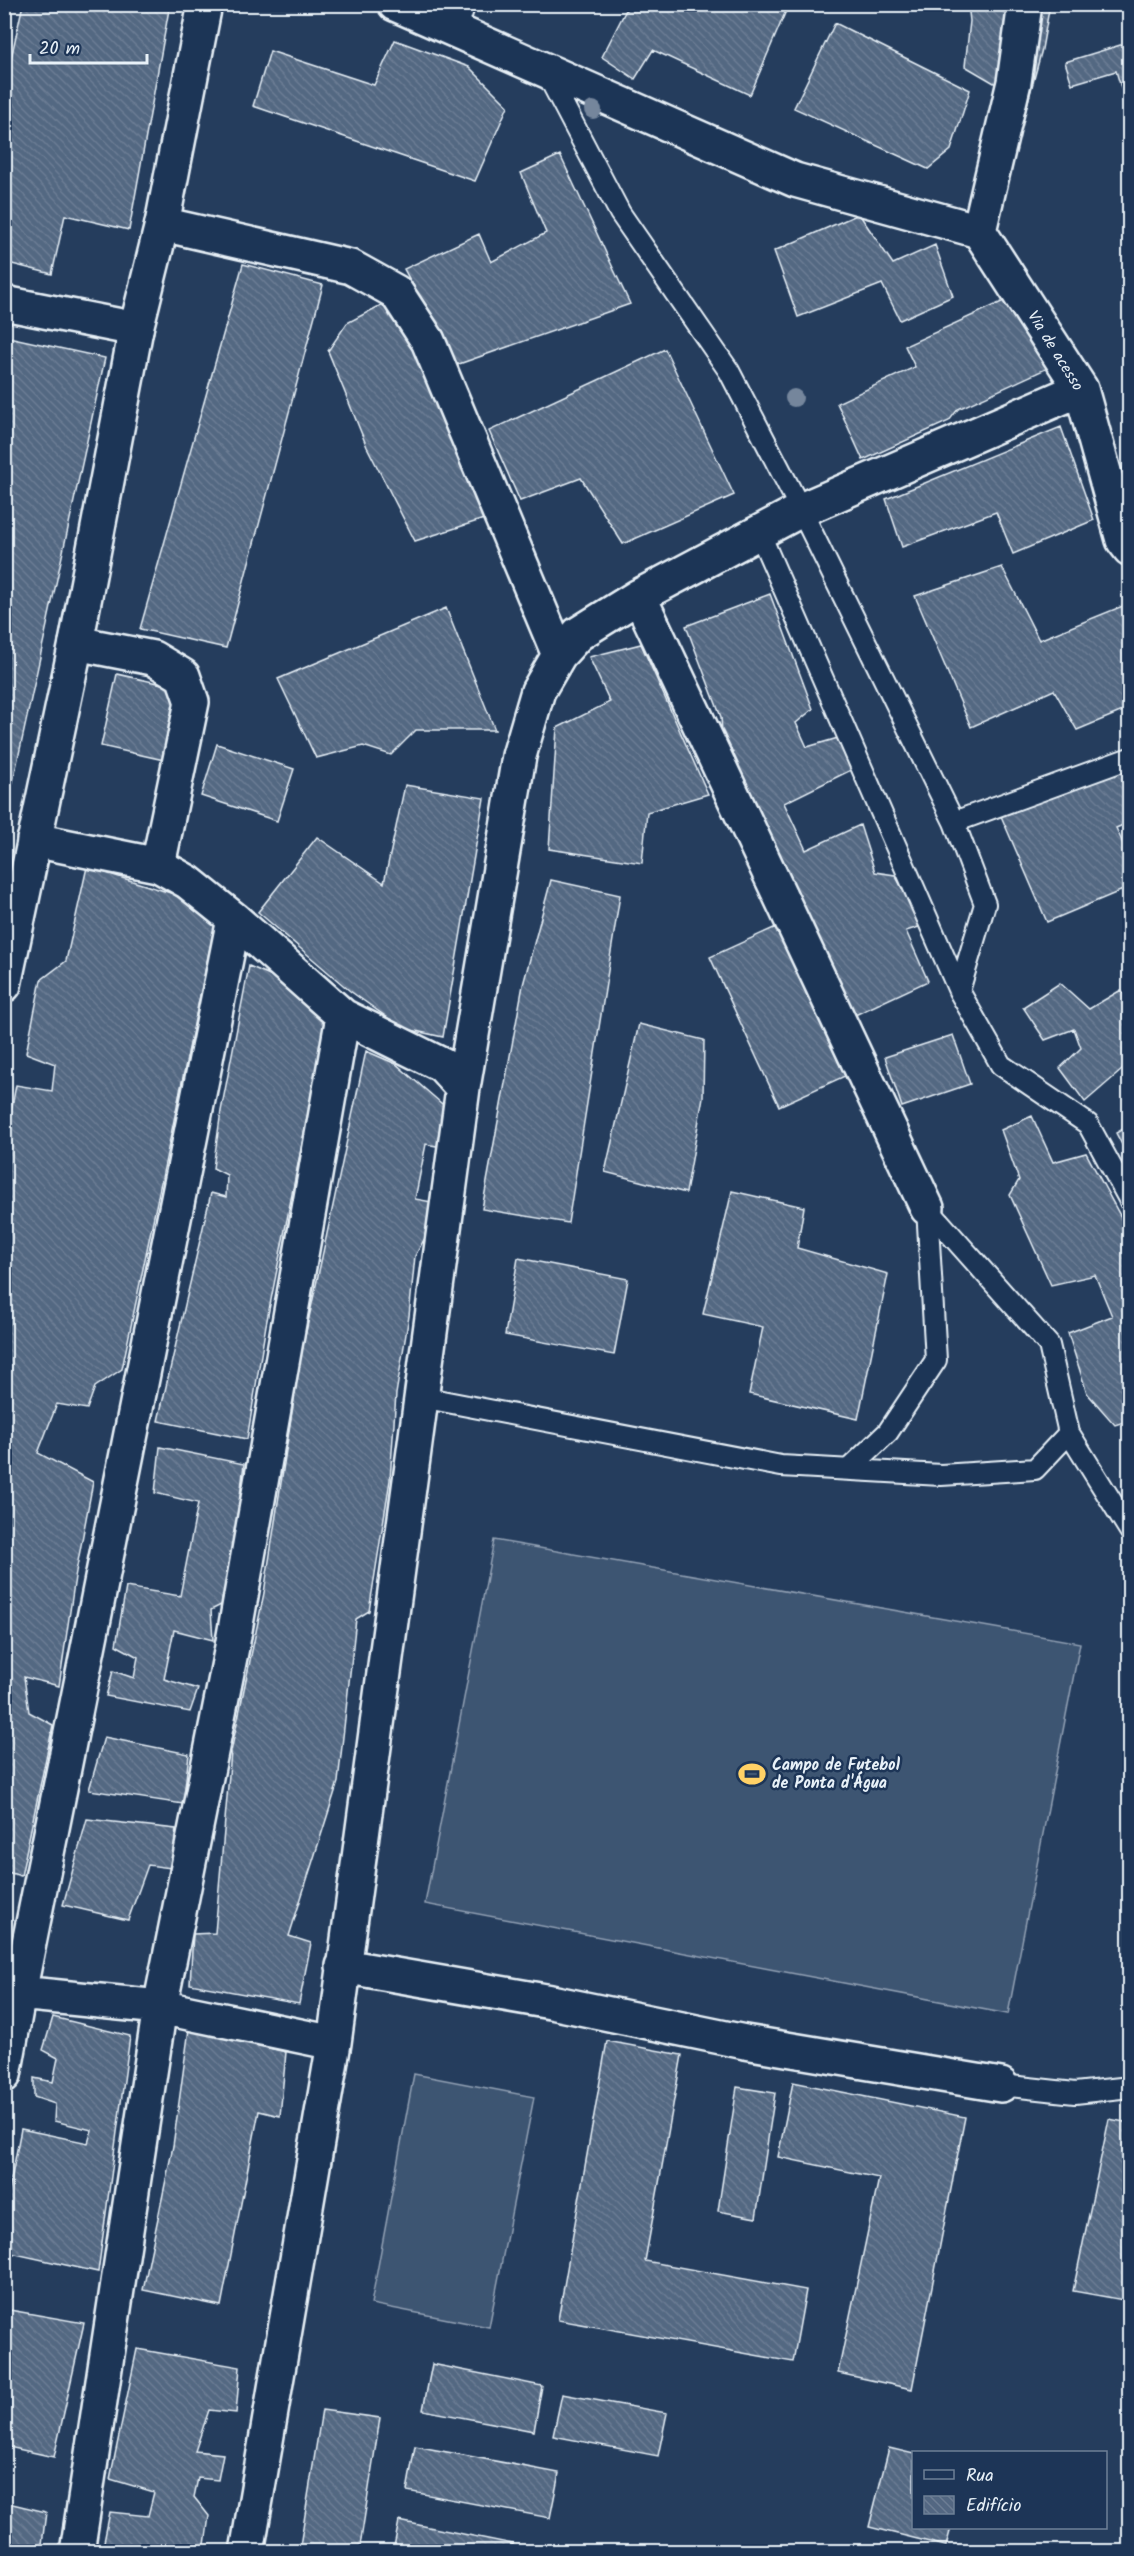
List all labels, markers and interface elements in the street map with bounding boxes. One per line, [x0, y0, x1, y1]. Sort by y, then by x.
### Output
scale bar [30, 27, 147, 65]
text: 20 m [39, 35, 80, 64]
street label: Via de acesso [1020, 306, 1090, 396]
place label: Campo de Futebol de Ponta d'Água [772, 1753, 901, 1796]
sports icon: Campo de Futebol de Ponta d'Água [737, 1759, 767, 1789]
legend [912, 2451, 1107, 2529]
text: Rua [966, 2462, 994, 2491]
text: Edifício [966, 2492, 1021, 2521]

